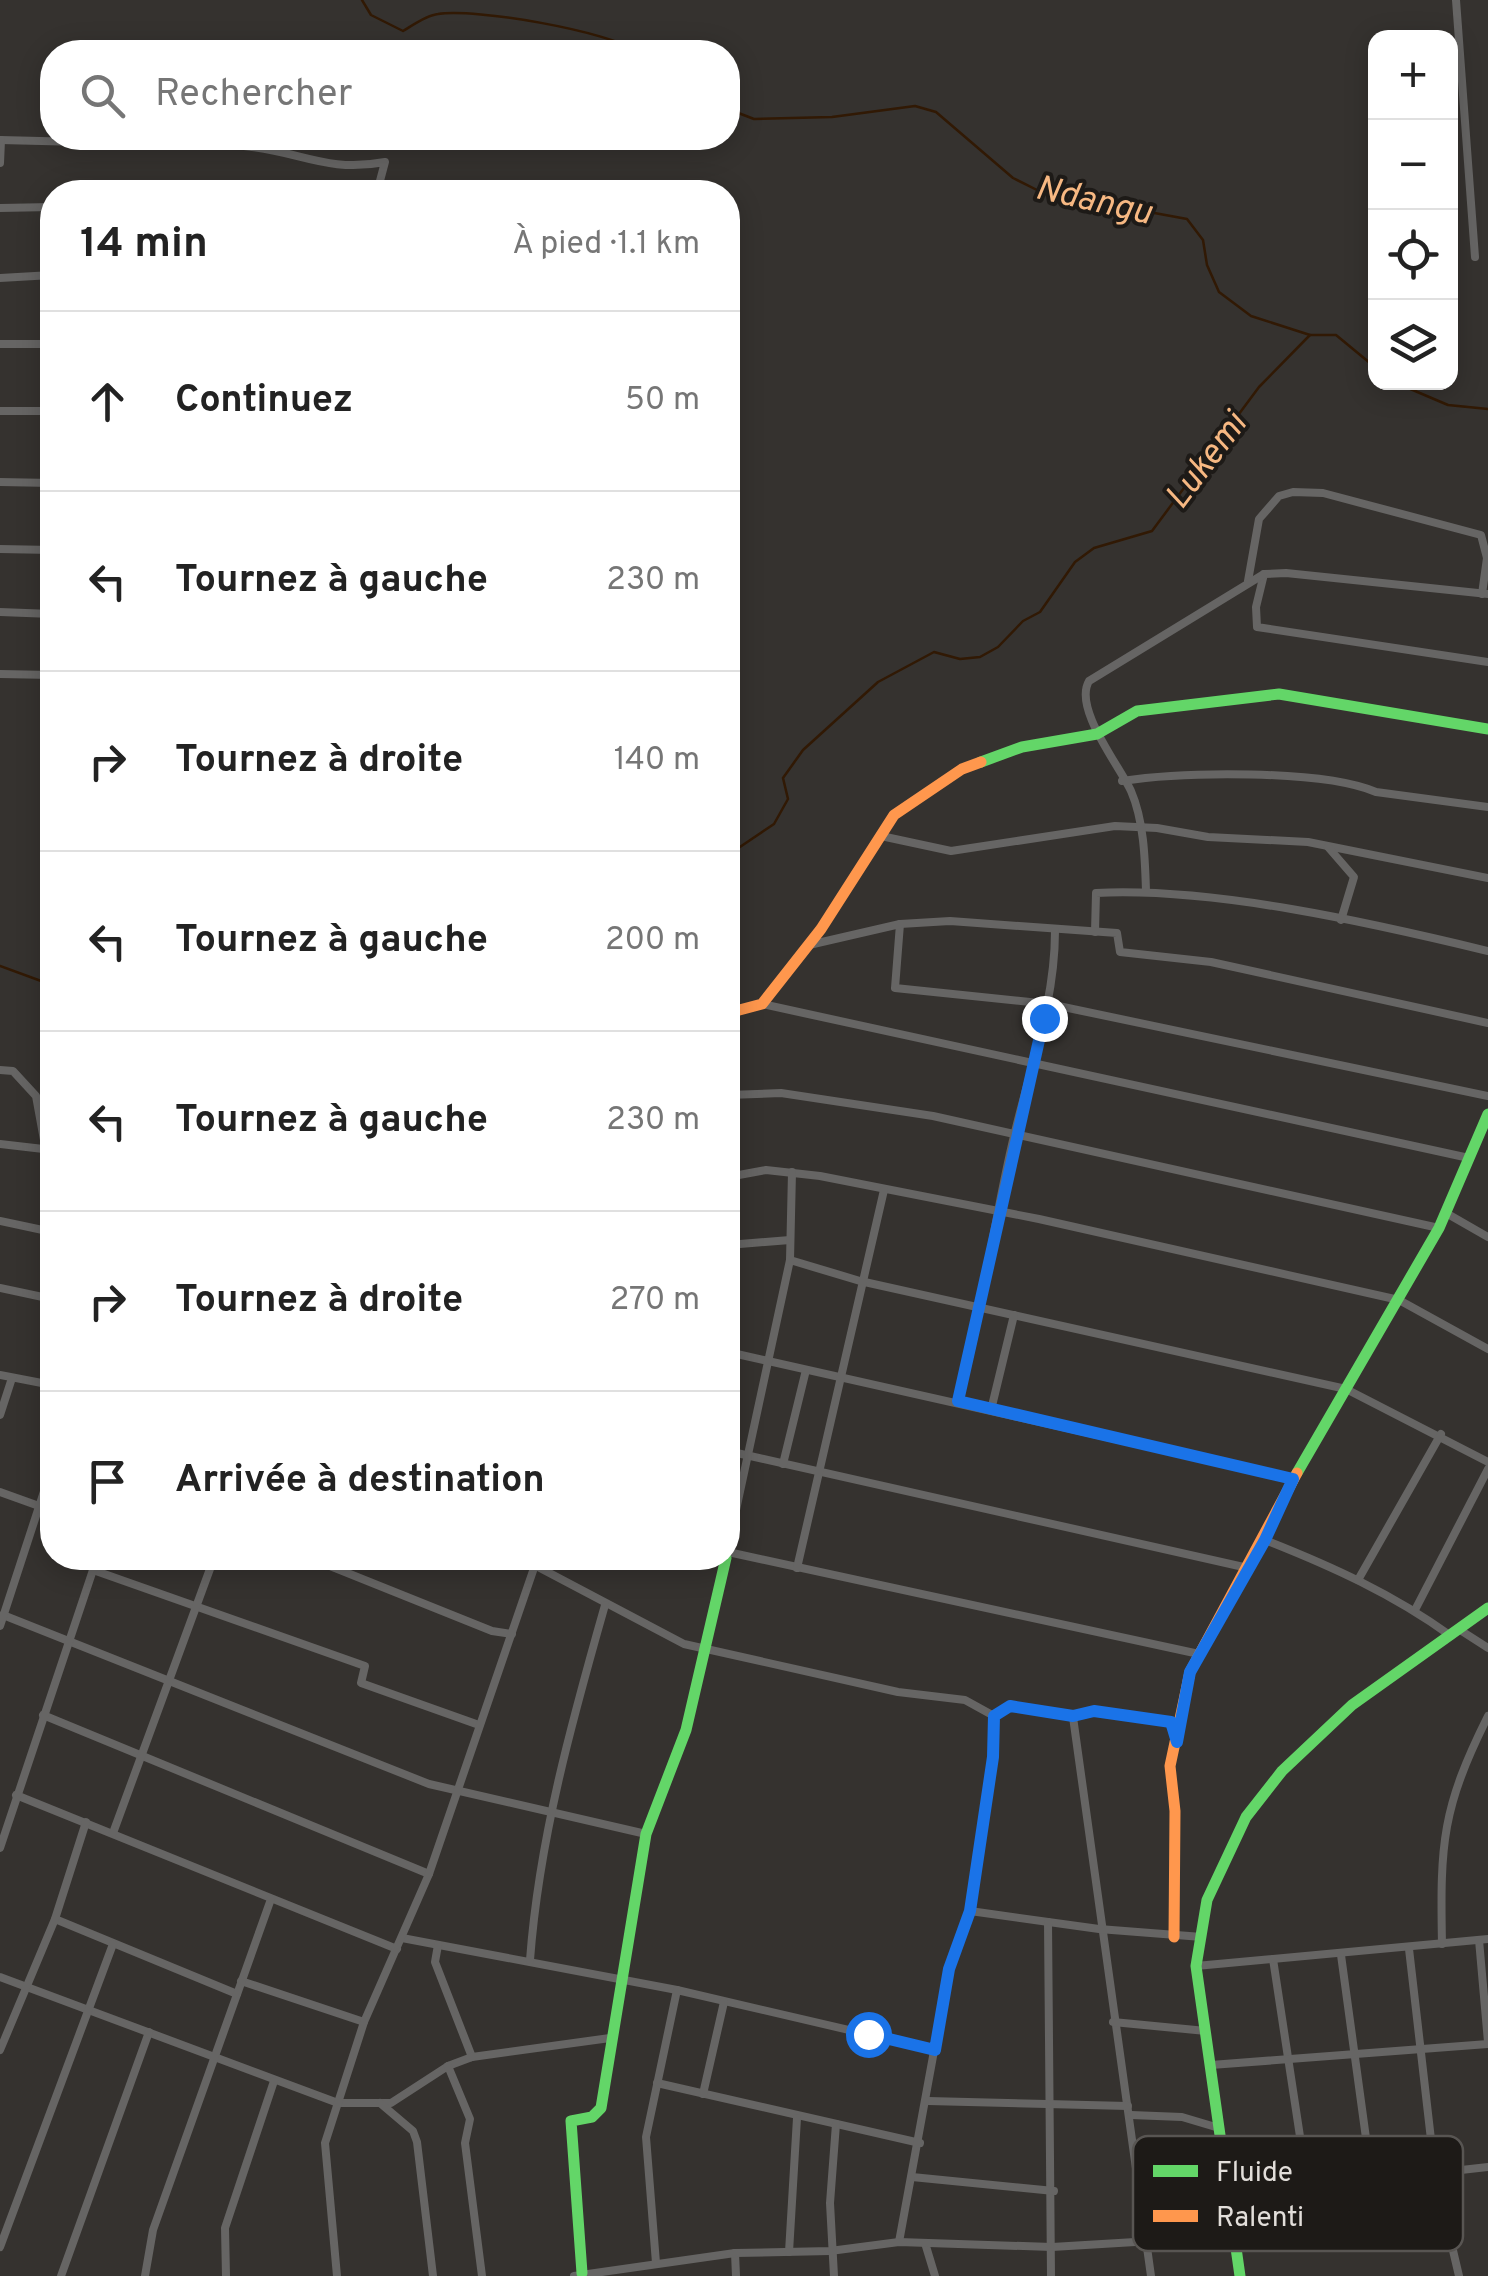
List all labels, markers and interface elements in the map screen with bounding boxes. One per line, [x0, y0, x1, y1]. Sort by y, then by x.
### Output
map controls [1368, 30, 1458, 390]
button: + [1368, 30, 1458, 120]
search box [40, 40, 740, 150]
icon: search [75, 68, 130, 123]
text: Rechercher [155, 71, 353, 120]
button: − [1368, 120, 1458, 210]
water label: Ndangu [1031, 167, 1157, 237]
button: locate [1368, 210, 1458, 300]
text: 14 min [80, 219, 208, 272]
text: À pied · 1.1 km [512, 225, 700, 265]
button: layers [1368, 300, 1458, 390]
icon: ahead [80, 374, 135, 429]
text: Continuez [175, 377, 353, 426]
text: 50 m [625, 381, 700, 421]
water label: Lukemi [1157, 403, 1259, 519]
icon: left [80, 554, 135, 609]
text: Tournez à gauche [175, 557, 488, 606]
text: 230 m [606, 561, 700, 601]
icon: right [80, 734, 135, 789]
text: Tournez à droite [175, 737, 463, 786]
text: 140 m [614, 741, 700, 781]
icon: left [80, 914, 135, 969]
text: Tournez à gauche [175, 917, 488, 966]
text: 200 m [605, 921, 700, 961]
route end [1022, 996, 1068, 1042]
icon: left [80, 1094, 135, 1149]
text: Tournez à gauche [175, 1097, 488, 1146]
text: 230 m [606, 1101, 700, 1141]
icon: right [80, 1274, 135, 1329]
text: Tournez à droite [175, 1277, 463, 1326]
text: 270 m [610, 1281, 700, 1321]
icon: arrive [80, 1454, 135, 1509]
text: Arrivée à destination [175, 1457, 545, 1506]
route start [846, 2012, 892, 2058]
legend [1133, 2136, 1463, 2251]
text: Fluide [1216, 2156, 1293, 2192]
text: Ralenti [1216, 2201, 1304, 2237]

